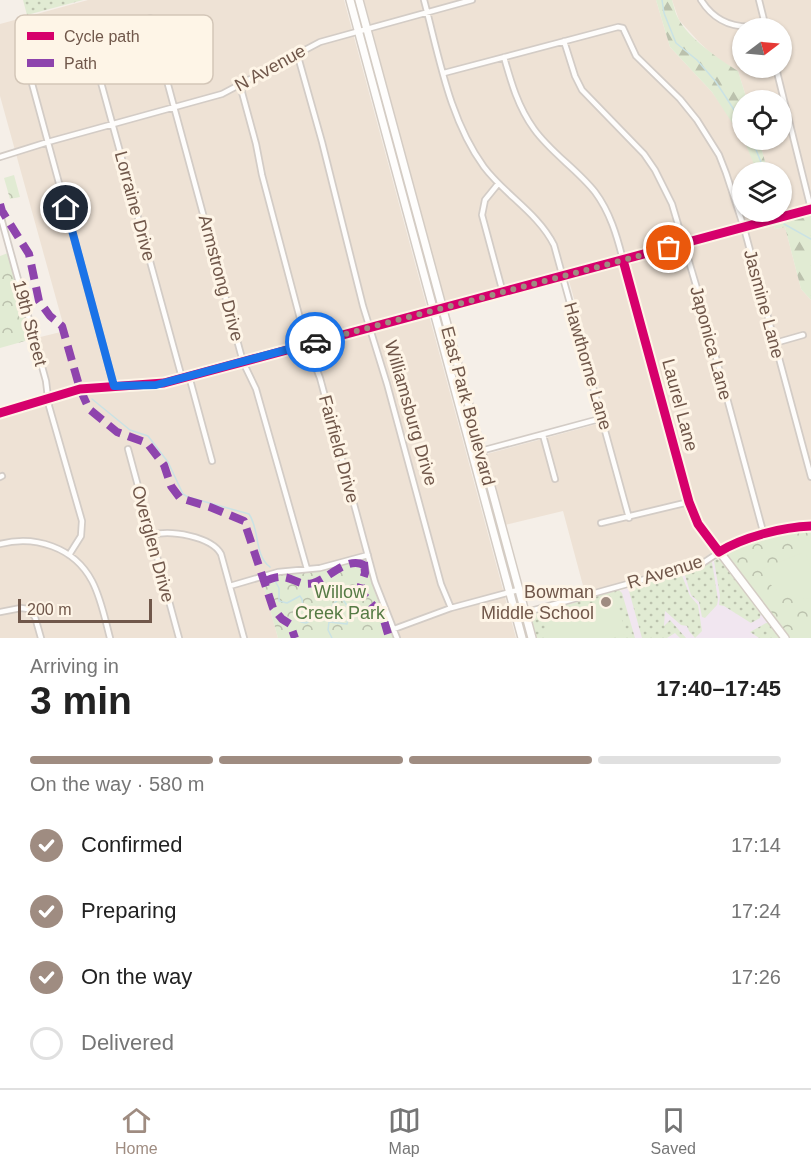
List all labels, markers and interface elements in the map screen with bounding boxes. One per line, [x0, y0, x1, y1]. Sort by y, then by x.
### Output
legend [15, 15, 213, 84]
north arrow [732, 18, 792, 78]
map controls [732, 18, 792, 222]
text: Cycle path [64, 28, 140, 45]
street label: N Avenue [231, 40, 309, 96]
text: Path [64, 55, 97, 72]
button: locate [732, 90, 792, 150]
street label: Lorraine Drive [111, 149, 159, 263]
button: layers [732, 162, 792, 222]
pin [40, 182, 91, 233]
icon: home [49, 191, 82, 224]
street label: Armstrong Drive [195, 213, 247, 343]
pin [643, 222, 694, 273]
icon: bag [652, 231, 685, 264]
street label: Jasmine Lane [740, 247, 788, 361]
street label: 19th Street [9, 278, 51, 368]
street label: Japonica Lane [686, 284, 736, 402]
street label: Hawthorne Lane [560, 300, 616, 432]
courier [285, 312, 345, 372]
street label: East Park Boulevard [437, 324, 499, 488]
icon: car [299, 326, 332, 359]
street label: Williamsburg Drive [381, 338, 441, 488]
street label: Laurel Lane [658, 356, 702, 454]
street label: Fairfield Drive [315, 393, 363, 505]
street label: Overglen Drive [128, 483, 178, 605]
street label: R Avenue [625, 551, 705, 593]
park label: Willow Creek Park [295, 582, 386, 623]
place label: Bowman Middle School [481, 582, 594, 623]
marker: Bowman Middle School [599, 595, 613, 609]
scale bar [18, 596, 152, 624]
text: 200 m [27, 601, 71, 618]
text: Arriving in [30, 655, 119, 677]
text: 17:40–17:45 [656, 676, 781, 701]
text: 3 min [30, 679, 132, 722]
text: On the way · 580 m [30, 773, 205, 795]
icon: check [30, 829, 63, 862]
text: Confirmed [81, 832, 182, 857]
text: 17:14 [731, 834, 781, 856]
icon: check [30, 895, 63, 928]
text: Preparing [81, 898, 176, 923]
text: 17:24 [731, 900, 781, 922]
icon: check [30, 961, 63, 994]
text: On the way [81, 964, 192, 989]
text: 17:26 [731, 966, 781, 988]
text: Delivered [81, 1030, 174, 1055]
tab: Home [115, 1104, 158, 1158]
tab: Map [388, 1104, 421, 1158]
tab: Saved [651, 1104, 696, 1158]

